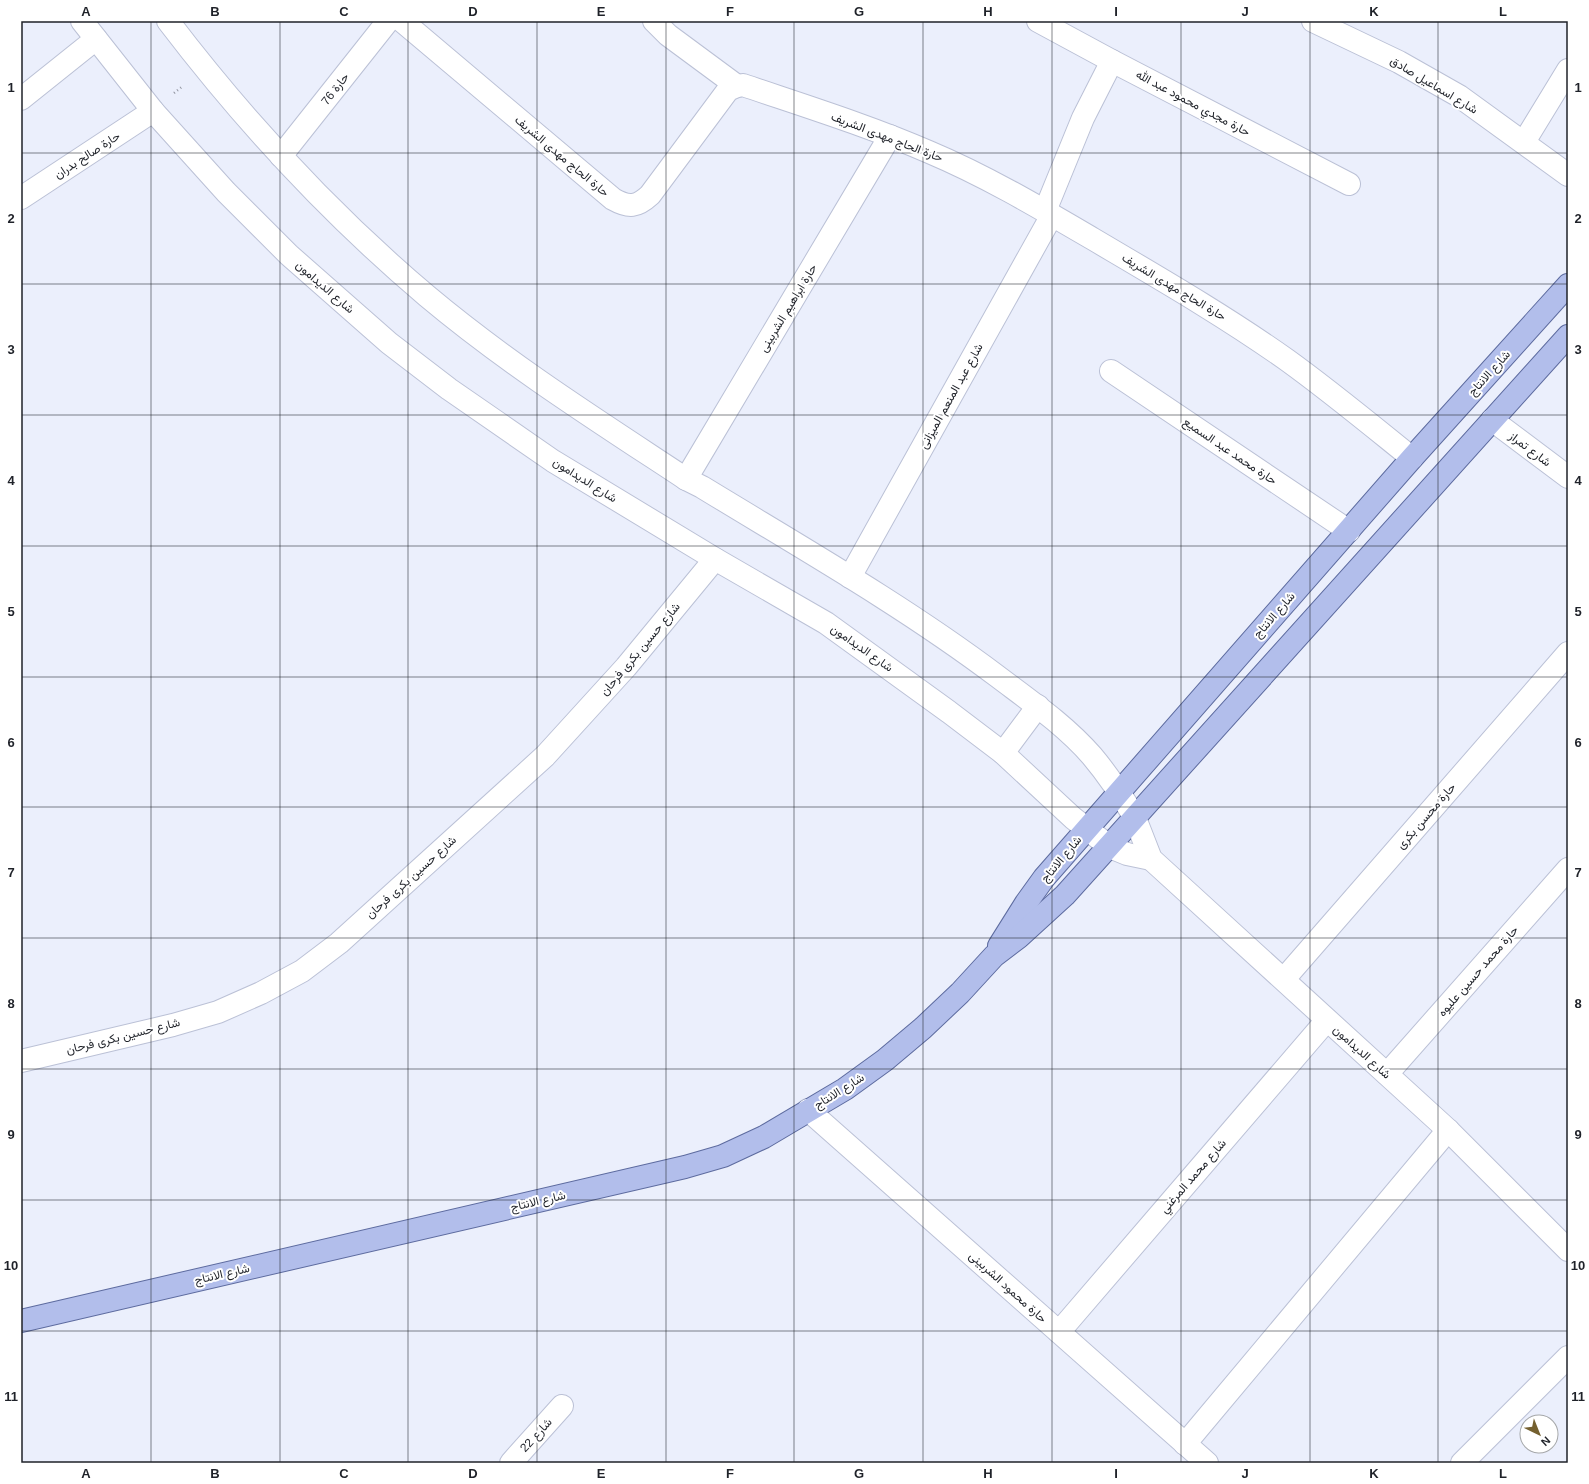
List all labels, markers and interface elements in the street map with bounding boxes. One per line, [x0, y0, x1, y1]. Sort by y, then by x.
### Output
text: A [81, 4, 91, 19]
text: B [210, 4, 220, 19]
text: C [339, 4, 349, 19]
text: D [468, 4, 478, 19]
text: E [597, 4, 606, 19]
text: F [726, 4, 734, 19]
text: G [854, 4, 864, 19]
text: H [983, 4, 993, 19]
text: I [1114, 4, 1118, 19]
text: J [1241, 4, 1249, 19]
text: K [1369, 4, 1379, 19]
text: L [1499, 4, 1507, 19]
street label: شارع اسماعيل صادق [1387, 53, 1480, 118]
street label: حارة مجدي محمود عبد الله [1132, 67, 1252, 142]
street label: حارة 76 [318, 70, 353, 108]
text: 1 [7, 80, 15, 95]
text: 1 [1574, 80, 1582, 95]
street label: حارة الحاج مهدى الشريف [828, 109, 945, 167]
street label: حارة الحاج مهدى الشريف [511, 113, 612, 201]
street label: حارة صالح بدران [51, 129, 124, 183]
text: 2 [7, 211, 15, 226]
text: 2 [1574, 211, 1582, 226]
street label: حارة الحاج مهدى الشريف [1119, 250, 1228, 325]
street label: شارع الديدامون [292, 258, 357, 318]
street label: حارة ابراهيم الشربينى [756, 261, 821, 355]
street label: شارع عبد المنعم الميزانى [916, 341, 988, 452]
text: 3 [7, 342, 15, 357]
text: 3 [1574, 342, 1582, 357]
street label: شارع الانتاج [1465, 347, 1515, 400]
street label: حارة محمد عبد السميع [1179, 414, 1280, 489]
street label: شارع تمراز [1504, 428, 1554, 471]
street label: شارع الديدامون [549, 455, 620, 507]
text: 4 [7, 473, 15, 488]
text: 4 [1574, 473, 1582, 488]
street label: شارع الانتاج [1250, 589, 1299, 642]
street label: شارع حسين بكرى فرحان [597, 600, 684, 700]
text: 5 [7, 604, 15, 619]
text: 5 [1574, 604, 1582, 619]
street label: شارع الديدامون [827, 621, 896, 676]
text: 6 [7, 735, 15, 750]
text: 6 [1574, 735, 1582, 750]
street label: حارة محسن بكرى [1394, 780, 1459, 852]
street label: شارع حسين بكرى فرحان [363, 833, 460, 923]
street label: شارع الانتاج [1038, 833, 1086, 886]
text: 7 [7, 865, 15, 880]
text: 7 [1574, 865, 1582, 880]
street label: حارة محمد حسين عليوه [1435, 923, 1522, 1020]
text: 8 [7, 996, 15, 1011]
text: 8 [1574, 996, 1582, 1011]
street label: شارع حسين بكرى فرحان [65, 1015, 182, 1059]
street label: شارع الديدامون [1329, 1022, 1394, 1083]
street label: شارع الانتاج [811, 1070, 868, 1114]
text: 9 [7, 1127, 15, 1142]
text: 9 [1574, 1127, 1582, 1142]
street label: شارع محمد المرغني [1157, 1136, 1231, 1218]
street label: شارع الانتاج [509, 1188, 567, 1216]
street label: حارة محمود الشربينى [966, 1248, 1050, 1326]
text: 10 [4, 1258, 18, 1273]
text: 10 [1571, 1258, 1585, 1273]
street label: شارع الانتاج [193, 1261, 251, 1289]
text: 11 [4, 1389, 18, 1404]
text: 11 [1571, 1389, 1585, 1404]
north arrow [1519, 1414, 1559, 1454]
street label: شارع 22 [517, 1415, 556, 1456]
text: N [1539, 1434, 1553, 1448]
text: A [81, 1466, 91, 1481]
text: B [210, 1466, 220, 1481]
text: C [339, 1466, 349, 1481]
text: D [468, 1466, 478, 1481]
text: E [597, 1466, 606, 1481]
text: F [726, 1466, 734, 1481]
text: G [854, 1466, 864, 1481]
text: H [983, 1466, 993, 1481]
text: I [1114, 1466, 1118, 1481]
text: J [1241, 1466, 1249, 1481]
text: K [1369, 1466, 1379, 1481]
text: L [1499, 1466, 1507, 1481]

